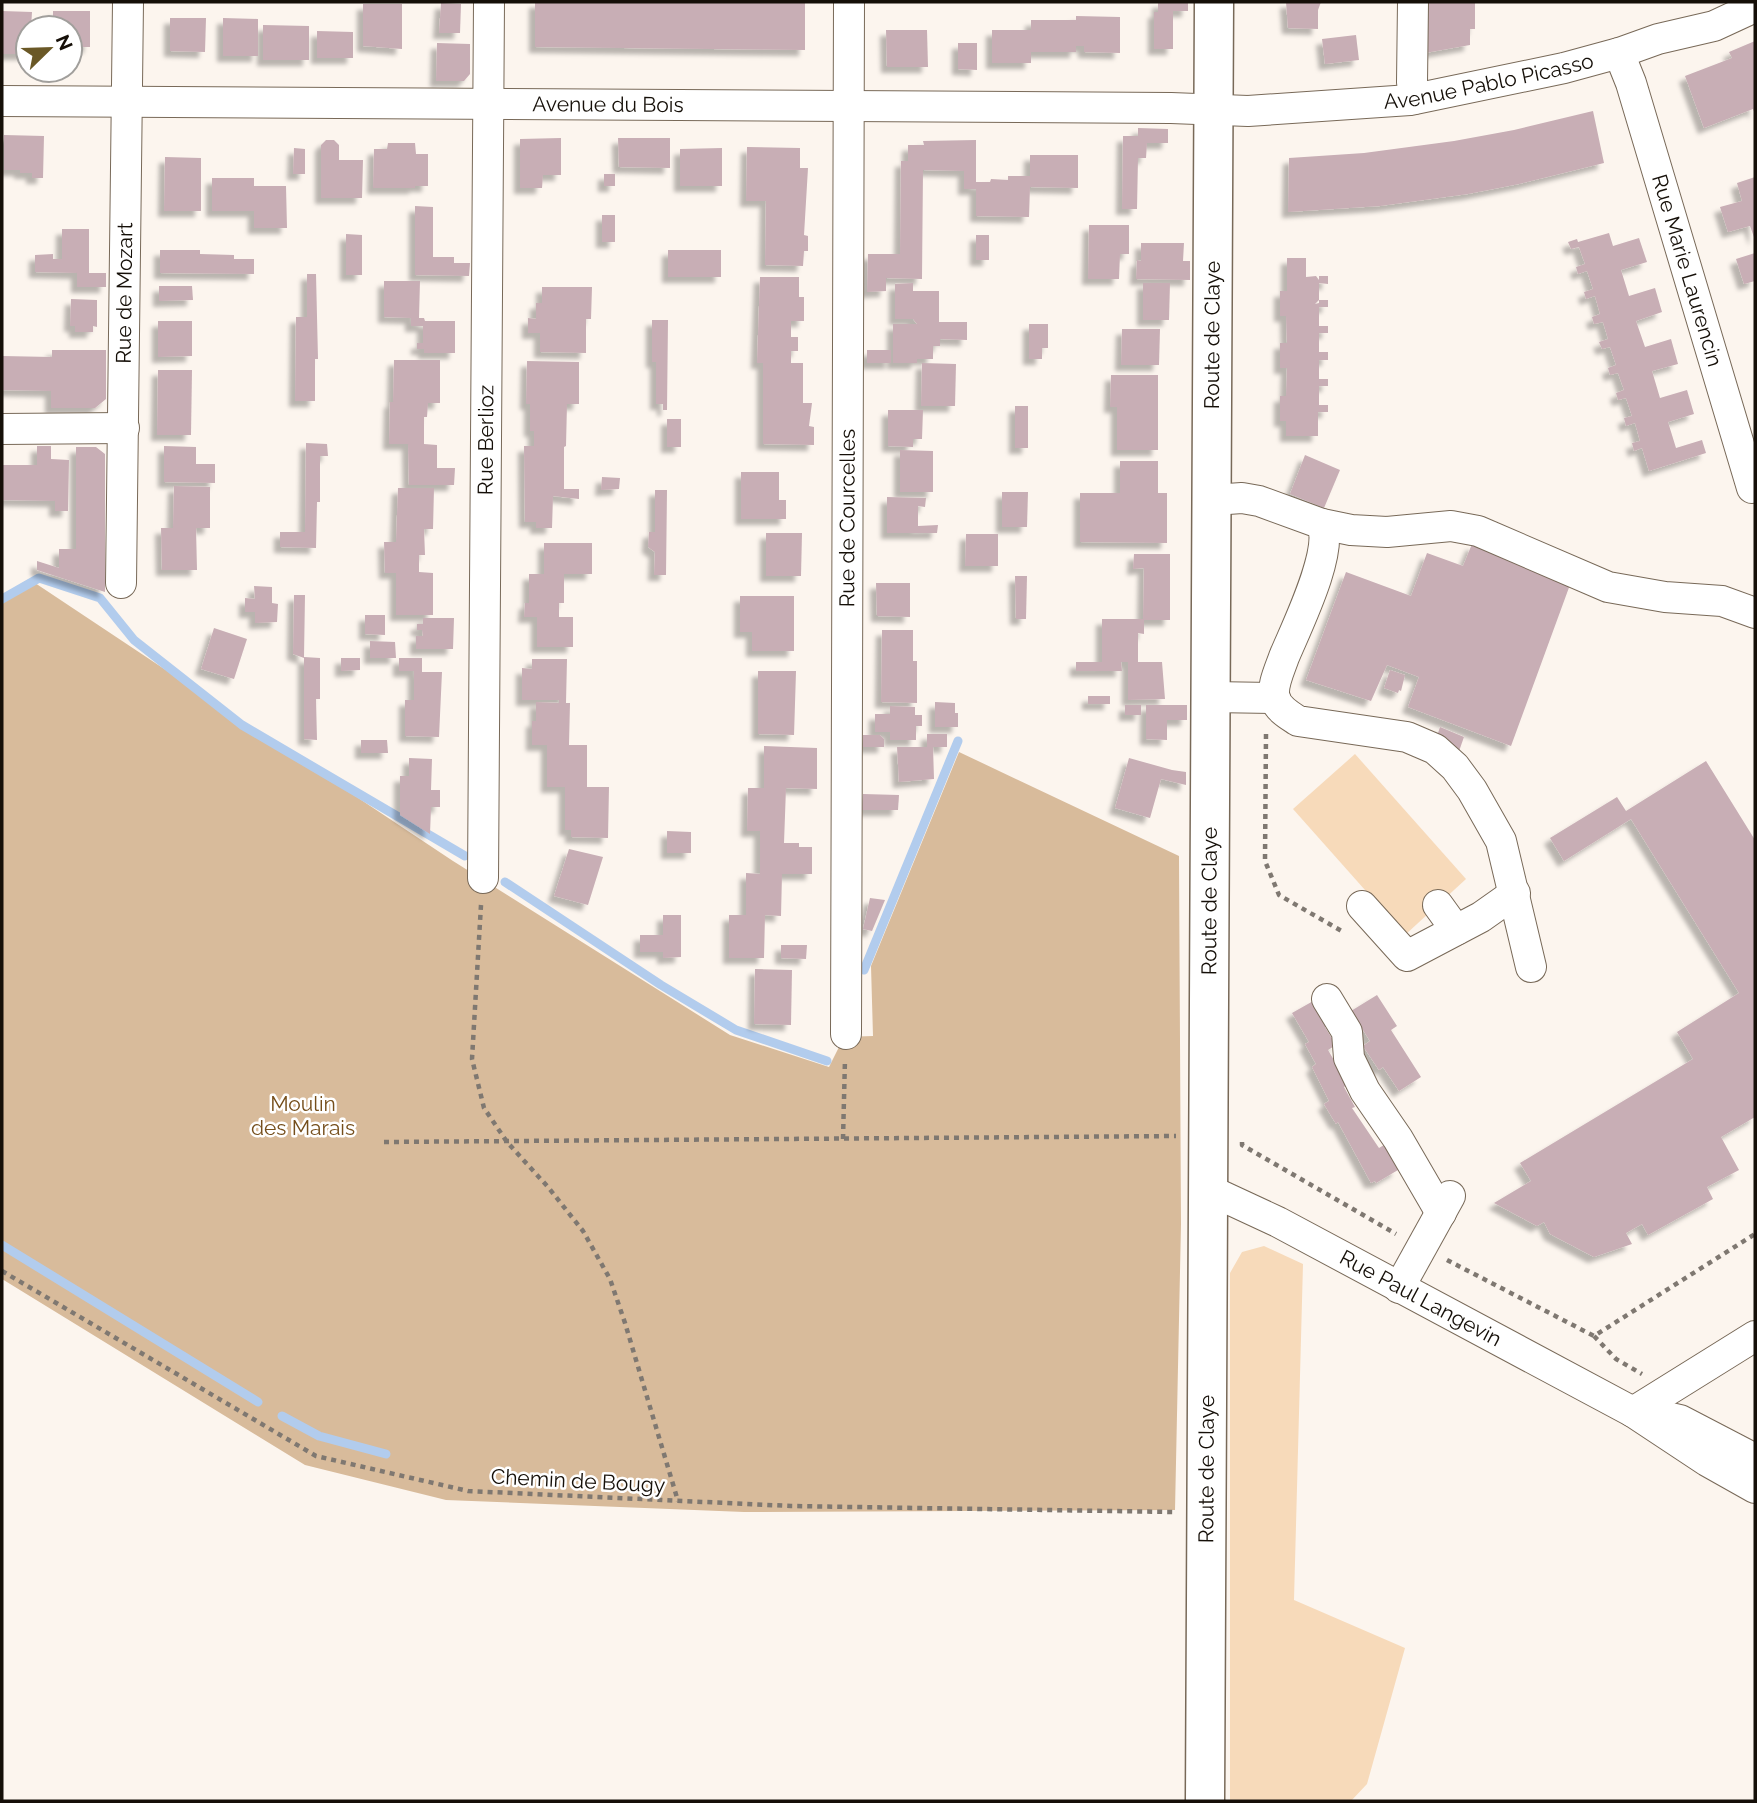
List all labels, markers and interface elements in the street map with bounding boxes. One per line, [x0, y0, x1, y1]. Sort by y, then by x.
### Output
north arrow [14, 14, 84, 84]
text: N [52, 31, 78, 53]
street label: Avenue Pablo Picasso [1383, 48, 1596, 114]
street label: Avenue du Bois [532, 91, 684, 117]
street label: Rue Marie Laurencin [1647, 171, 1728, 369]
street label: Rue de Mozart [111, 222, 137, 364]
street label: Route de Claye [1199, 261, 1225, 409]
street label: Rue Berlioz [473, 385, 498, 495]
street label: Rue de Courcelles [834, 429, 860, 607]
street label: Route de Claye [1196, 827, 1222, 975]
park label: Moulin des Marais [251, 1091, 355, 1140]
street label: Rue Paul Langevin [1336, 1244, 1506, 1351]
street label: Route de Claye [1193, 1395, 1219, 1543]
street label: Chemin de Bougy [490, 1463, 666, 1498]

